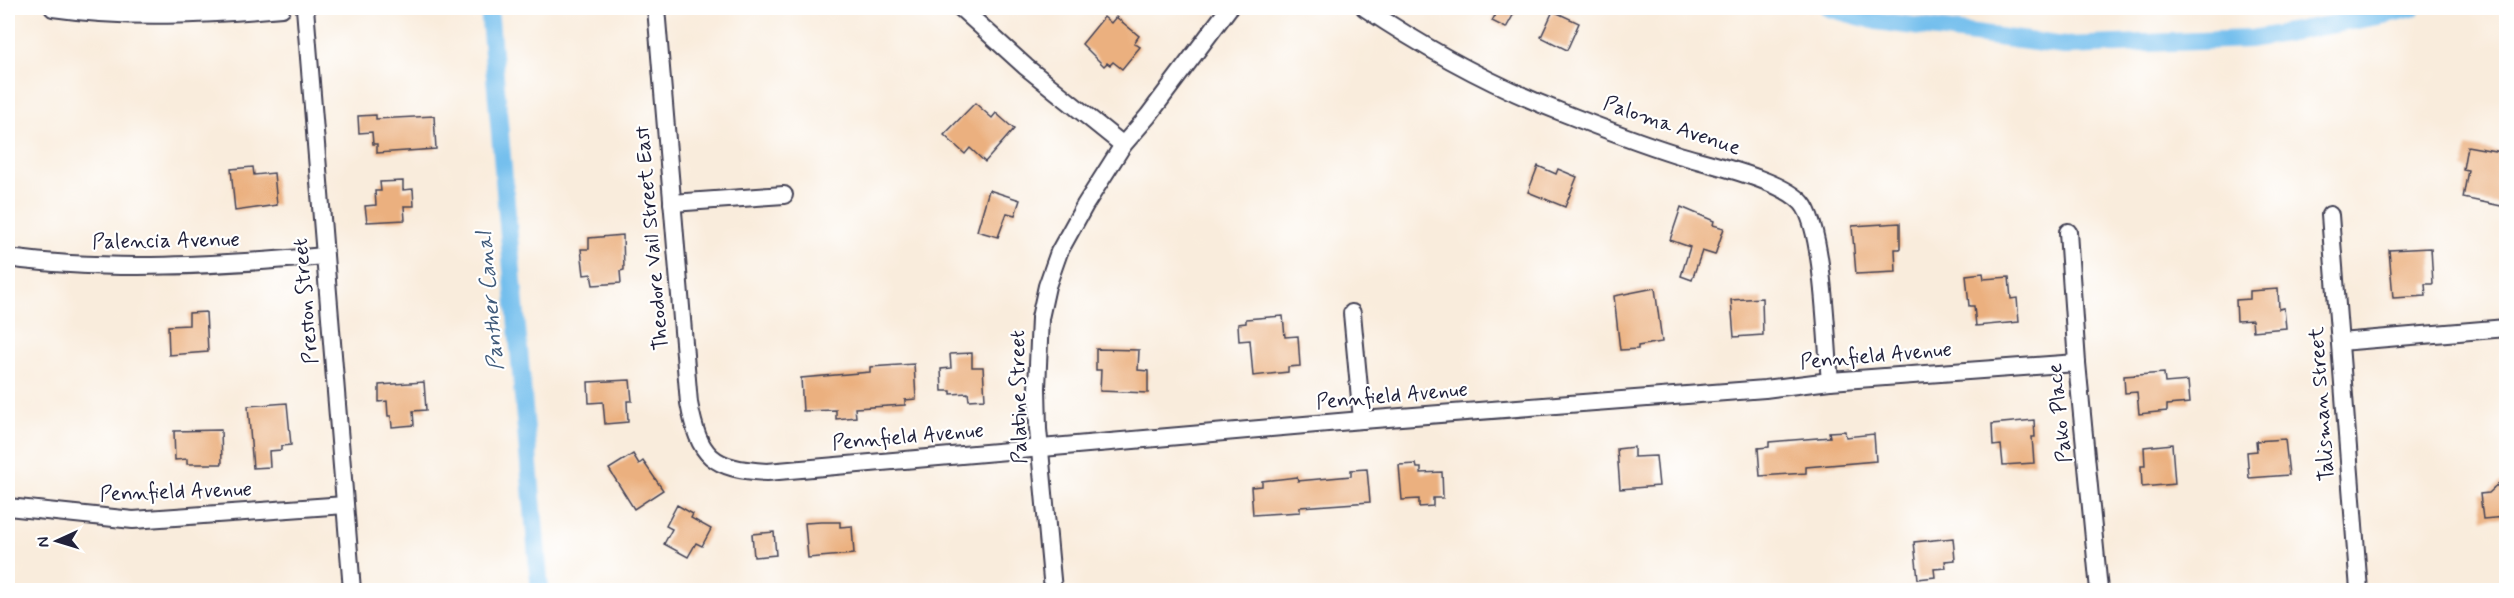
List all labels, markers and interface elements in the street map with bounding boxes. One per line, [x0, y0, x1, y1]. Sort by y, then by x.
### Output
street label: Paloma Avenue [1600, 89, 1744, 163]
street label: Theodore Vail Street East [628, 124, 676, 351]
street label: Palencia Avenue [92, 226, 240, 256]
water label: Panther Canal [471, 229, 511, 372]
street label: Preston Street [287, 237, 325, 365]
street label: Talisman Street [2303, 325, 2341, 482]
street label: Palatine Street [1004, 330, 1034, 464]
street label: Pennfield Avenue [1799, 335, 1953, 377]
street label: Pako Place [2041, 362, 2079, 464]
street label: Pennfield Avenue [1315, 375, 1469, 417]
street label: Pennfield Avenue [831, 416, 985, 458]
street label: Pennfield Avenue [99, 475, 253, 509]
north arrow [27, 511, 87, 571]
text: N [33, 536, 54, 548]

